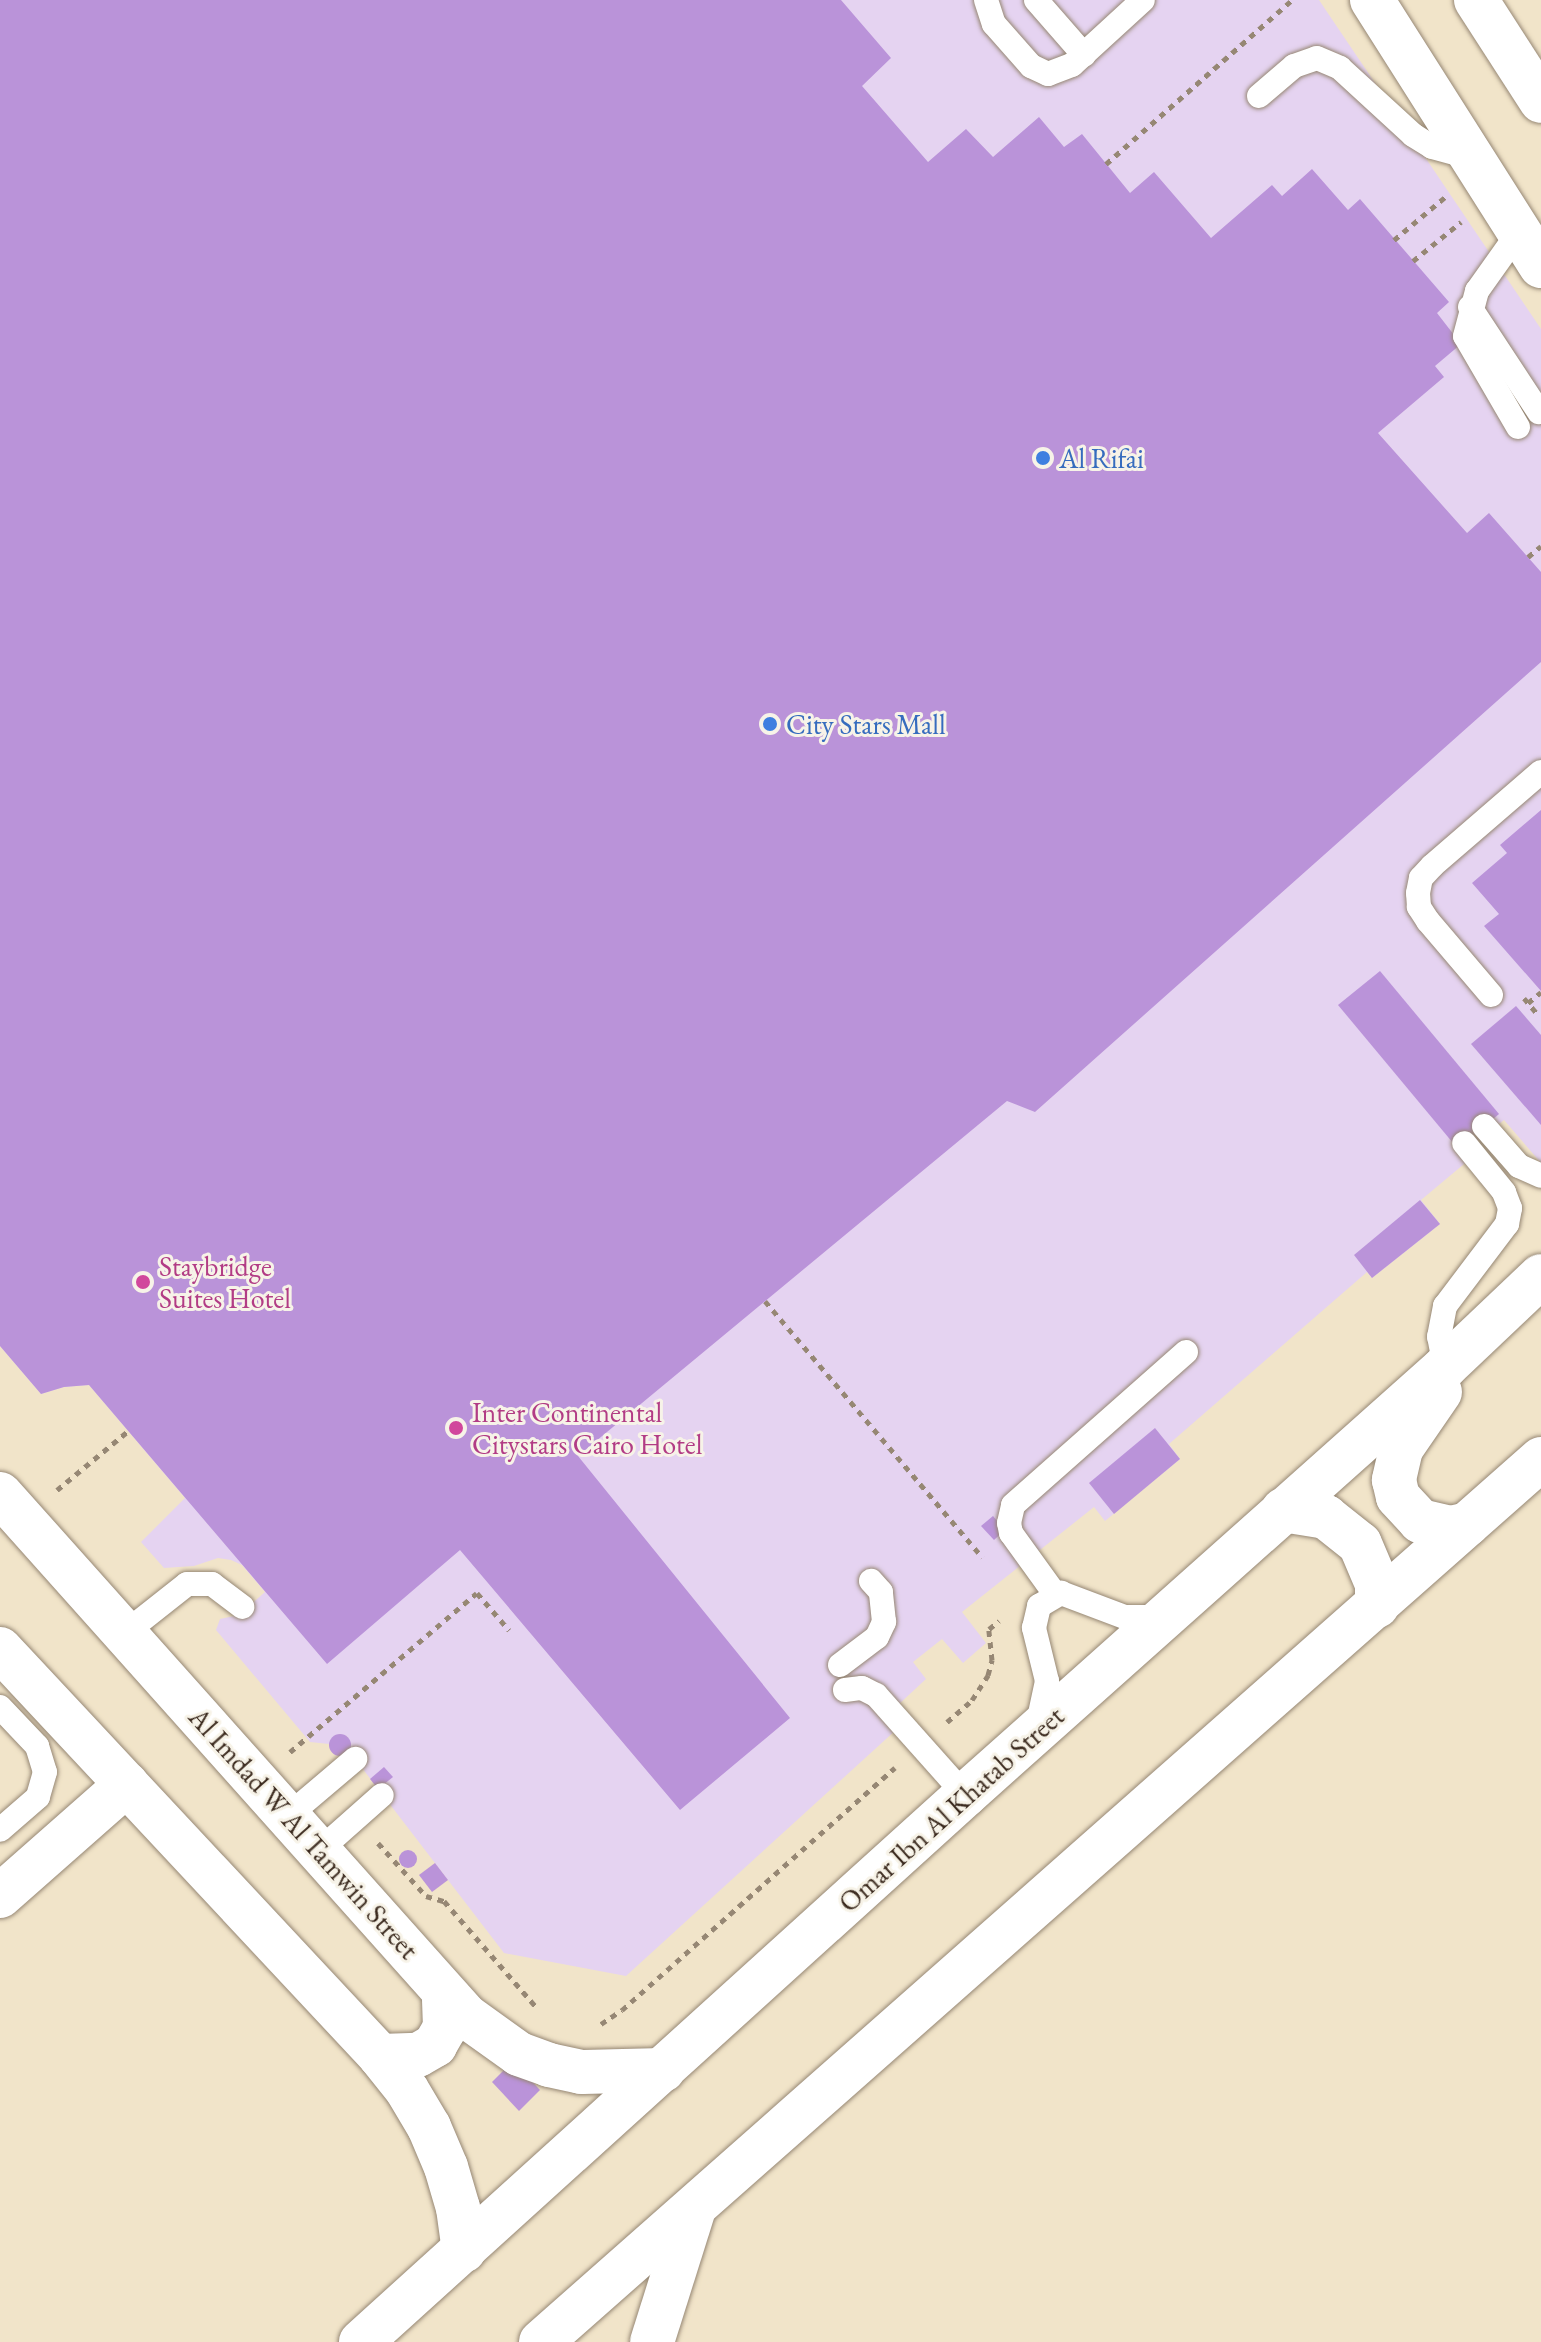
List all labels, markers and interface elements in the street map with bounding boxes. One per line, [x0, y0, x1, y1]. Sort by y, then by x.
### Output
place label: Al Rifai [1059, 441, 1144, 475]
marker: Al Rifai [1034, 449, 1052, 467]
place label: City Stars Mall [786, 707, 946, 741]
marker: City Stars Mall [761, 715, 779, 733]
place label: Staybridge Suites Hotel [159, 1249, 291, 1315]
marker: Staybridge Suites Hotel [134, 1273, 152, 1291]
place label: Inter Continental Citystars Cairo Hotel [472, 1395, 702, 1461]
marker: Inter Continental Citystars Cairo Hotel [447, 1419, 465, 1437]
street label: Omar Ibn Al Khatab Street [831, 1699, 1071, 1919]
street label: Al Imdad W Al Tamwin Street [182, 1700, 426, 1966]

